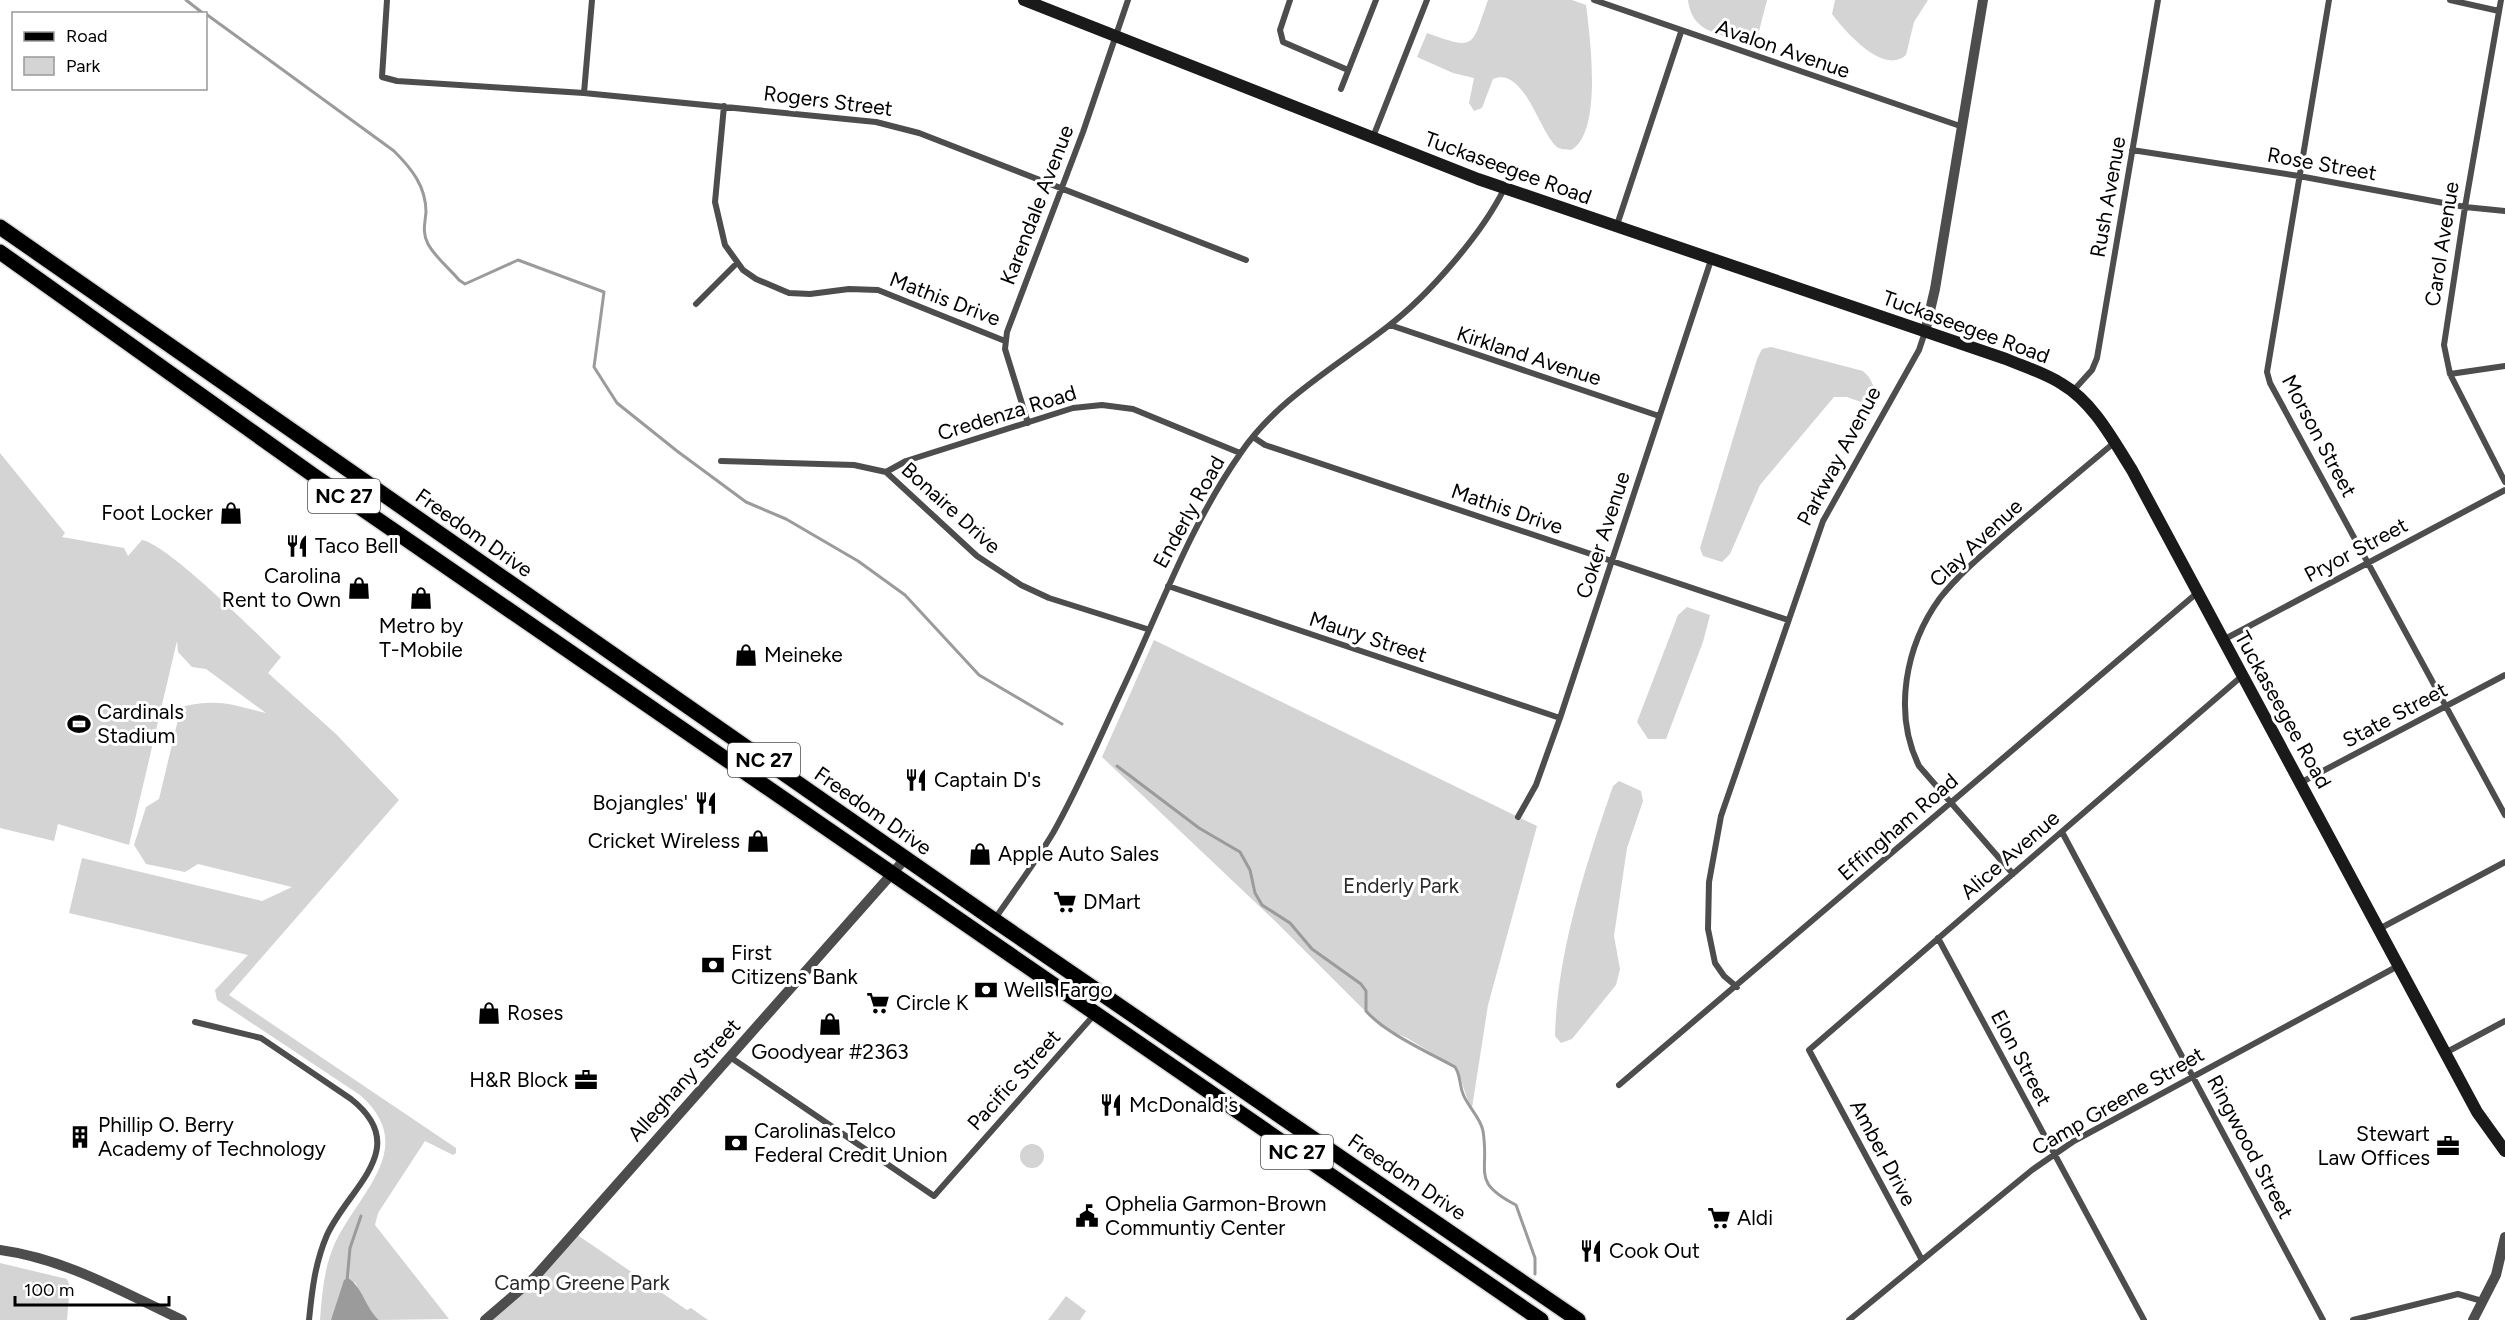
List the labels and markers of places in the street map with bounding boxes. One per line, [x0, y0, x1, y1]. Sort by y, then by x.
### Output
place label: Foot Locker [101, 500, 213, 525]
shop icon: Foot Locker [218, 500, 244, 526]
restaurant icon: Taco Bell [284, 533, 310, 559]
place label: Taco Bell [315, 533, 398, 558]
place label: Carolina Rent to Own [222, 563, 341, 612]
shop icon: Carolina Rent to Own [346, 575, 372, 601]
shop icon: Metro by T-Mobile [408, 585, 434, 611]
place label: Metro by T-Mobile [379, 613, 463, 662]
shop icon: Meineke [733, 642, 759, 668]
place label: Meineke [764, 642, 843, 667]
place label: Cardinals Stadium [97, 699, 184, 748]
sports icon: Cardinals Stadium [66, 711, 92, 737]
restaurant icon: Captain D's [903, 767, 929, 793]
place label: Captain D's [934, 767, 1041, 792]
place label: Bojangles' [593, 790, 688, 815]
restaurant icon: Bojangles' [693, 790, 719, 816]
place label: Cricket Wireless [588, 828, 740, 853]
shop icon: Cricket Wireless [745, 828, 771, 854]
shop icon: Apple Auto Sales [967, 841, 993, 867]
place label: Apple Auto Sales [998, 841, 1159, 866]
supermarket icon: DMart [1052, 889, 1078, 915]
place label: DMart [1083, 889, 1141, 914]
place label: First Citizens Bank [731, 940, 859, 989]
bank icon: First Citizens Bank [700, 952, 726, 978]
bank icon: Wells Fargo [973, 977, 999, 1003]
place label: Wells Fargo [1004, 977, 1113, 1002]
supermarket icon: Circle K [865, 990, 891, 1016]
place label: Circle K [896, 990, 969, 1015]
shop icon: Roses [476, 1000, 502, 1026]
place label: Roses [507, 1000, 563, 1025]
shop icon: Goodyear #2363 [817, 1011, 843, 1037]
place label: Goodyear #2363 [751, 1039, 909, 1064]
place label: H&R Block [469, 1067, 569, 1092]
office icon: H&R Block [573, 1067, 599, 1093]
restaurant icon: McDonald's [1098, 1092, 1124, 1118]
place label: McDonald's [1129, 1092, 1238, 1117]
place label: Phillip O. Berry Academy of Technology [98, 1112, 326, 1161]
place label: Carolinas Telco Federal Credit Union [754, 1118, 947, 1167]
place label: Stewart Law Offices [2318, 1121, 2430, 1170]
building icon: Phillip O. Berry Academy of Technology [67, 1124, 93, 1150]
bank icon: Carolinas Telco Federal Credit Union [723, 1130, 749, 1156]
office icon: Stewart Law Offices [2435, 1133, 2461, 1159]
place label: Ophelia Garmon-Brown Communtiy Center [1105, 1191, 1327, 1240]
public building icon: Ophelia Garmon-Brown Communtiy Center [1074, 1203, 1100, 1229]
supermarket icon: Aldi [1706, 1205, 1732, 1231]
place label: Aldi [1737, 1205, 1773, 1230]
restaurant icon: Cook Out [1578, 1238, 1604, 1264]
place label: Cook Out [1609, 1238, 1700, 1263]

